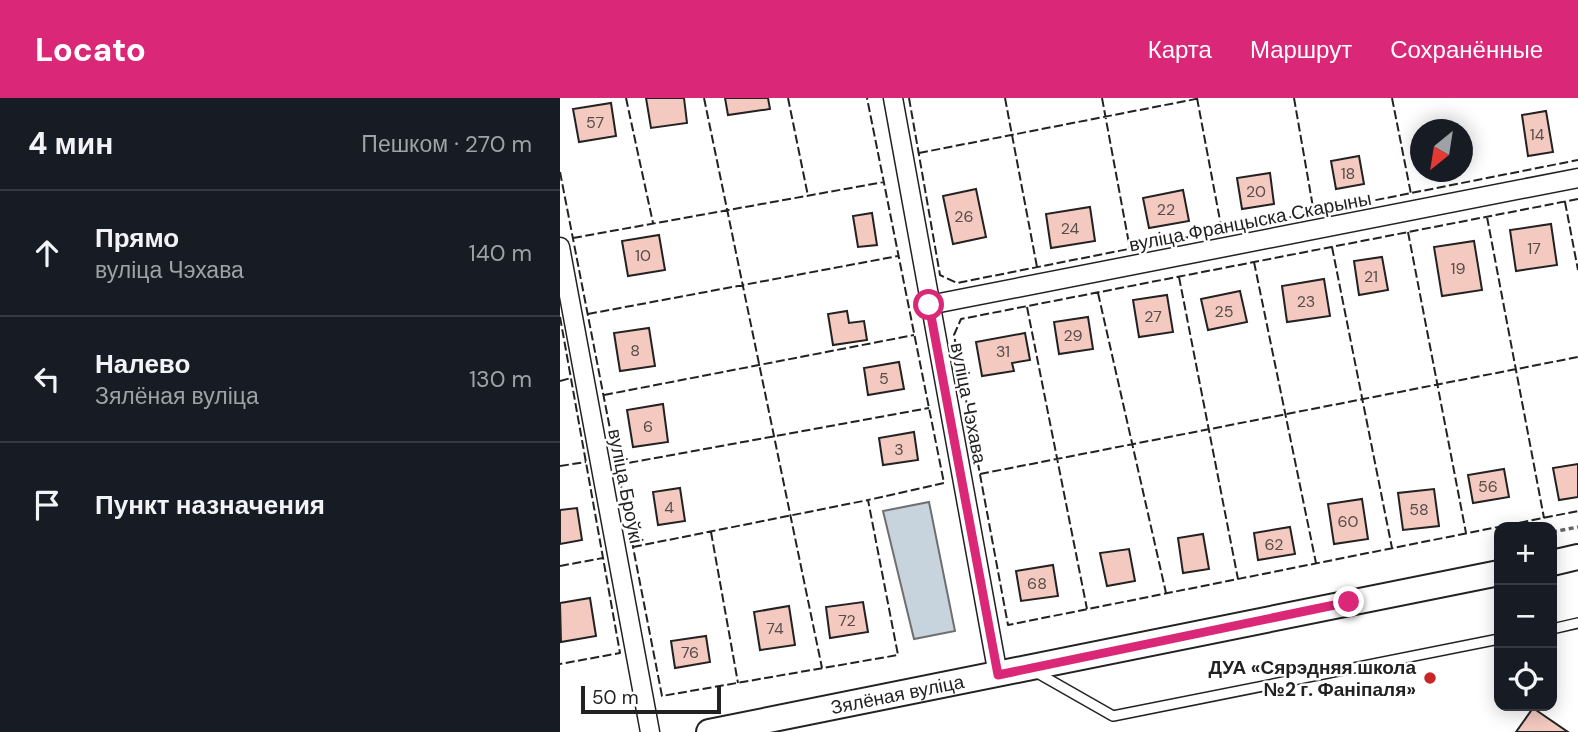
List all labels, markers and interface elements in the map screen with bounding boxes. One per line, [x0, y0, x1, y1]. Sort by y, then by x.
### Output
text: Locato [35, 28, 146, 71]
text: Карта [1148, 34, 1212, 65]
text: Маршрут [1250, 34, 1352, 65]
text: Сохранённые [1390, 34, 1543, 65]
house number: 57 [586, 112, 604, 133]
north arrow [1410, 119, 1473, 182]
text: 4 мин [28, 124, 113, 163]
house number: 14 [1530, 124, 1545, 145]
text: Пешком · 270 m [361, 129, 532, 159]
house number: 18 [1341, 163, 1355, 184]
house number: 20 [1246, 181, 1266, 202]
street label: вуліца Францыска Скарыны [1127, 186, 1373, 257]
house number: 22 [1157, 199, 1175, 220]
house number: 26 [954, 206, 974, 227]
house number: 24 [1061, 218, 1080, 239]
text: Прямо [95, 221, 179, 255]
icon: ahead [28, 234, 66, 272]
text: 140 m [469, 238, 532, 268]
house number: 17 [1527, 238, 1541, 259]
house number: 10 [635, 245, 651, 266]
text: вуліца Чэхава [95, 255, 244, 285]
house number: 19 [1450, 258, 1466, 279]
house number: 21 [1364, 266, 1378, 287]
route start [913, 289, 944, 320]
house number: 23 [1297, 291, 1315, 312]
house number: 25 [1215, 301, 1233, 322]
house number: 27 [1144, 306, 1162, 327]
house number: 29 [1063, 325, 1083, 346]
house number: 8 [630, 340, 640, 361]
street label: вуліца Чэхава [945, 340, 993, 466]
house number: 31 [996, 341, 1010, 362]
text: Налево [95, 347, 190, 381]
icon: left [28, 360, 66, 398]
text: 130 m [469, 364, 532, 394]
house number: 5 [879, 368, 889, 389]
text: Зялёная вуліца [95, 381, 259, 411]
house number: 6 [643, 416, 653, 437]
street label: вуліца Броўкі [602, 427, 649, 546]
house number: 3 [894, 439, 904, 460]
house number: 56 [1478, 476, 1498, 497]
icon: arrive [28, 486, 66, 524]
text: Пункт назначения [95, 488, 325, 522]
house number: 4 [664, 497, 674, 518]
house number: 58 [1409, 499, 1429, 520]
house number: 60 [1338, 511, 1359, 532]
map controls [1494, 522, 1557, 711]
button: + [1494, 522, 1557, 585]
house number: 62 [1265, 534, 1283, 555]
house number: 68 [1027, 573, 1047, 594]
button: − [1494, 585, 1557, 648]
route end [1333, 586, 1364, 617]
house number: 72 [838, 610, 856, 631]
house number: 74 [766, 618, 784, 639]
house number: 76 [681, 642, 699, 663]
button: locate [1494, 648, 1557, 711]
place label: ДУА «Сярэдняя школа №2 г. Фаніпаля» [1208, 655, 1416, 702]
street label: Зялёная вуліца [828, 669, 967, 720]
marker: ДУА «Сярэдняя школа №2 г. Фаніпаля» [1422, 670, 1438, 686]
scale bar [581, 683, 721, 715]
text: 50 m [592, 685, 639, 710]

